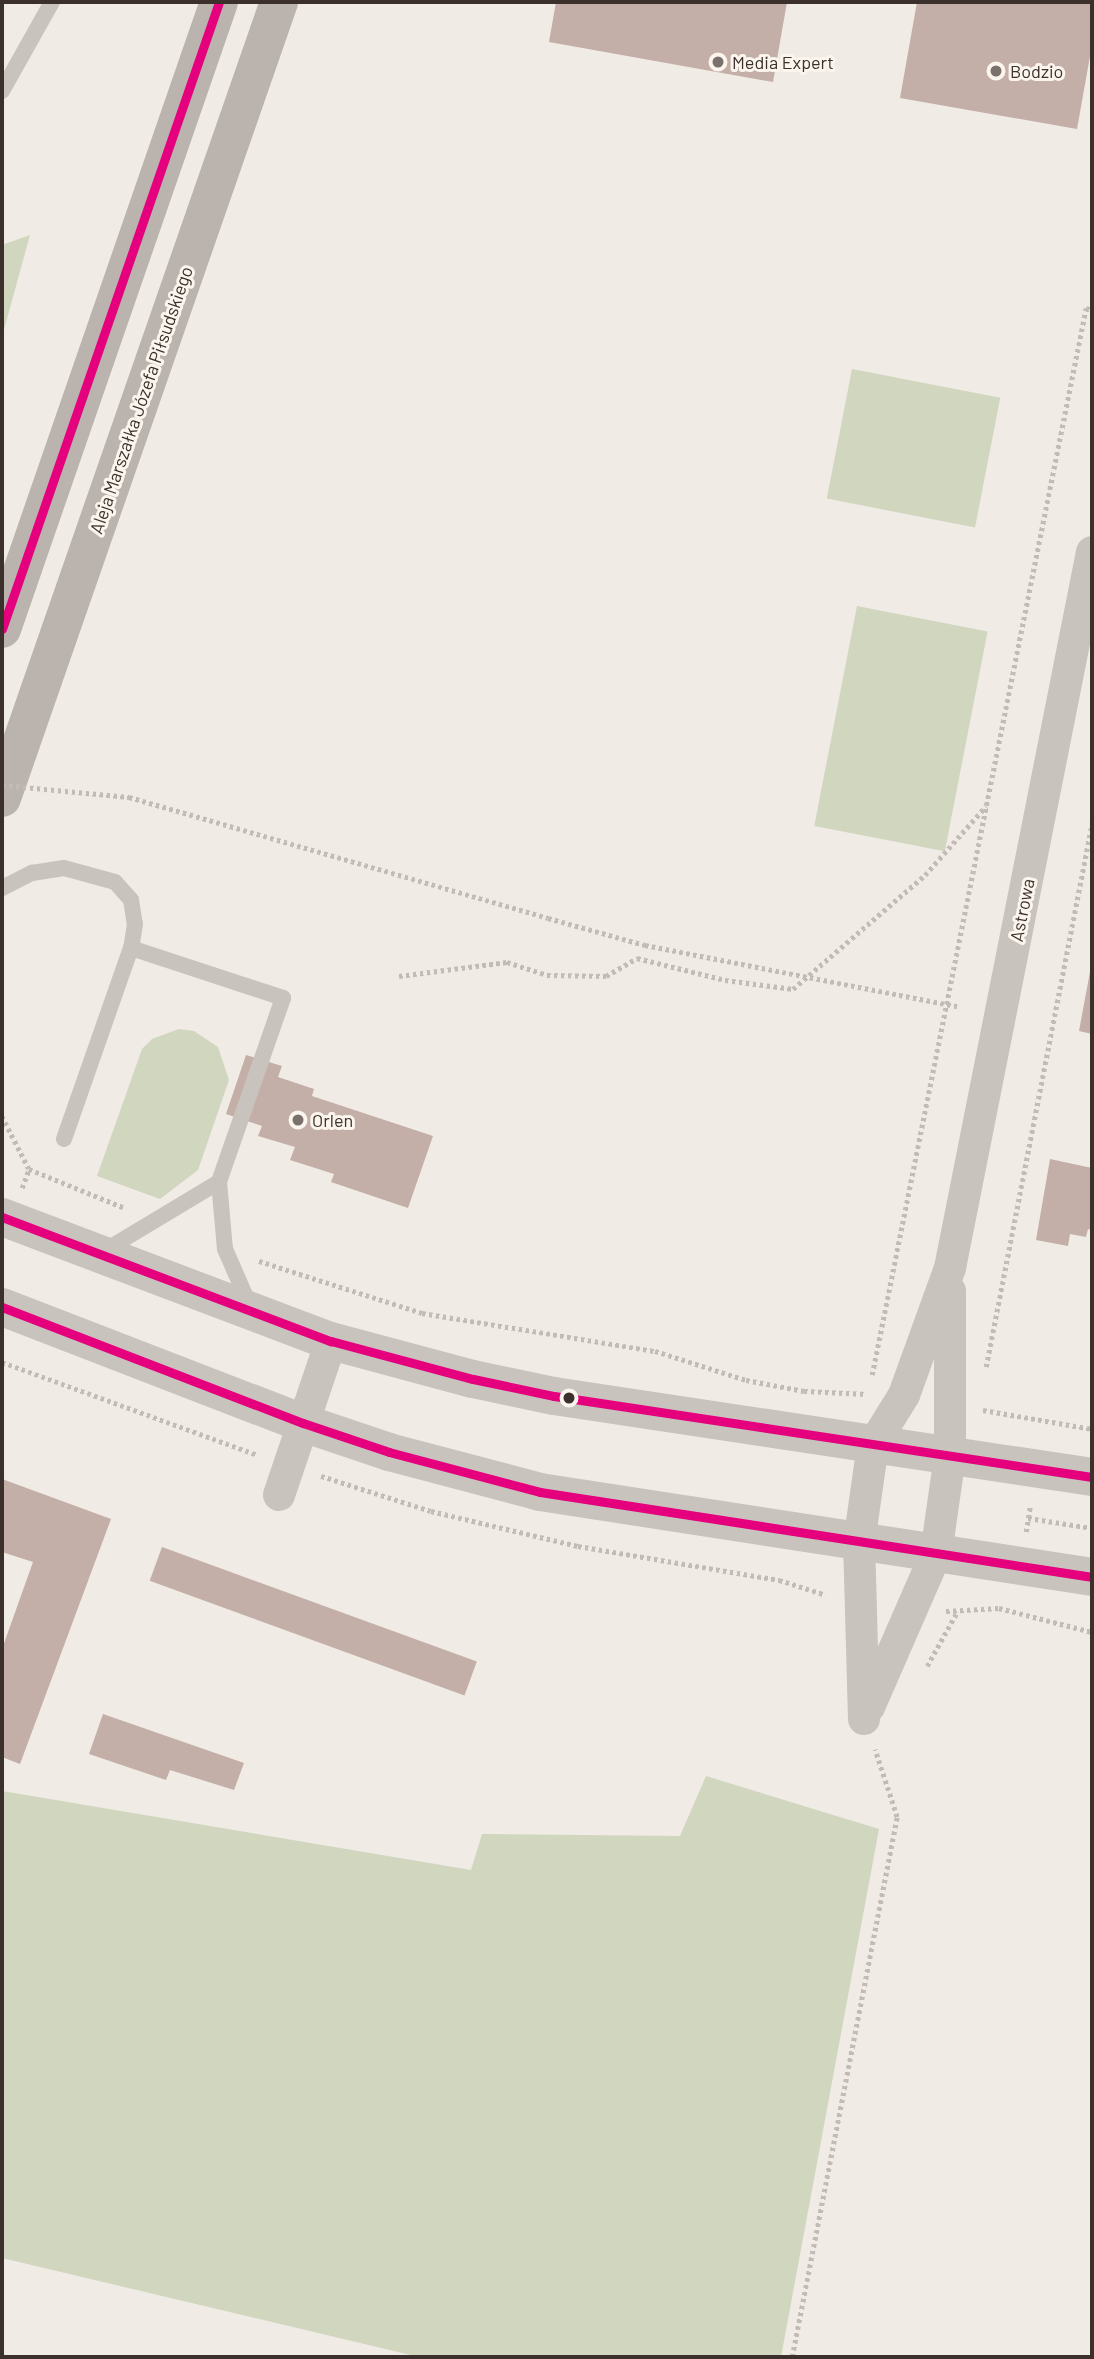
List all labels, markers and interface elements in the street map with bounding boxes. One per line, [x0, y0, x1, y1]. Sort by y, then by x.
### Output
place label: Media Expert [732, 51, 834, 73]
marker: Media Expert [710, 54, 726, 70]
place label: Bodzio [1010, 60, 1063, 82]
marker: Bodzio [988, 63, 1004, 79]
street label: Aleja Marszałka Józefa Piłsudskiego [85, 263, 197, 537]
street label: Astrowa [1005, 877, 1039, 943]
place label: Orlen [312, 1109, 353, 1131]
marker: Orlen [290, 1112, 306, 1128]
unlabelled marker [562, 1391, 576, 1405]

